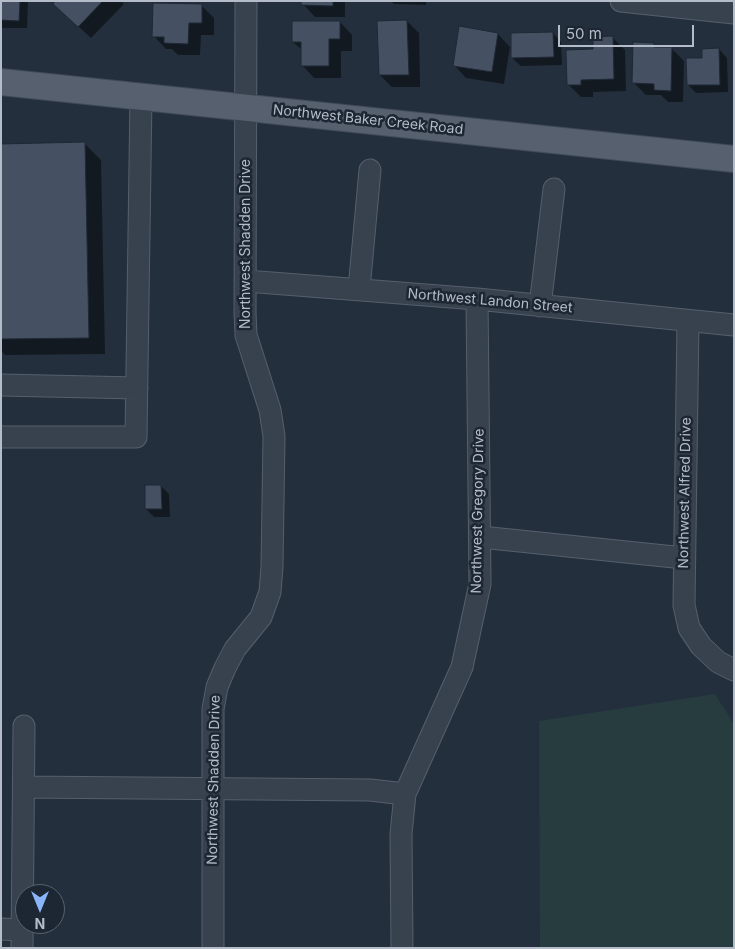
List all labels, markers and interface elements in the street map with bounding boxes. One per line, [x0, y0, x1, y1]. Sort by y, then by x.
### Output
scale bar [560, 15, 696, 47]
text: 50 m [566, 24, 602, 43]
street label: Northwest Baker Creek Road [272, 102, 464, 138]
street label: Northwest Shadden Drive [238, 159, 254, 329]
street label: Northwest Landon Street [407, 285, 573, 317]
street label: Northwest Alfred Drive [675, 417, 695, 569]
street label: Northwest Gregory Drive [468, 428, 488, 594]
street label: Northwest Shadden Drive [204, 695, 224, 865]
north arrow [15, 884, 65, 934]
text: N [35, 915, 45, 932]

